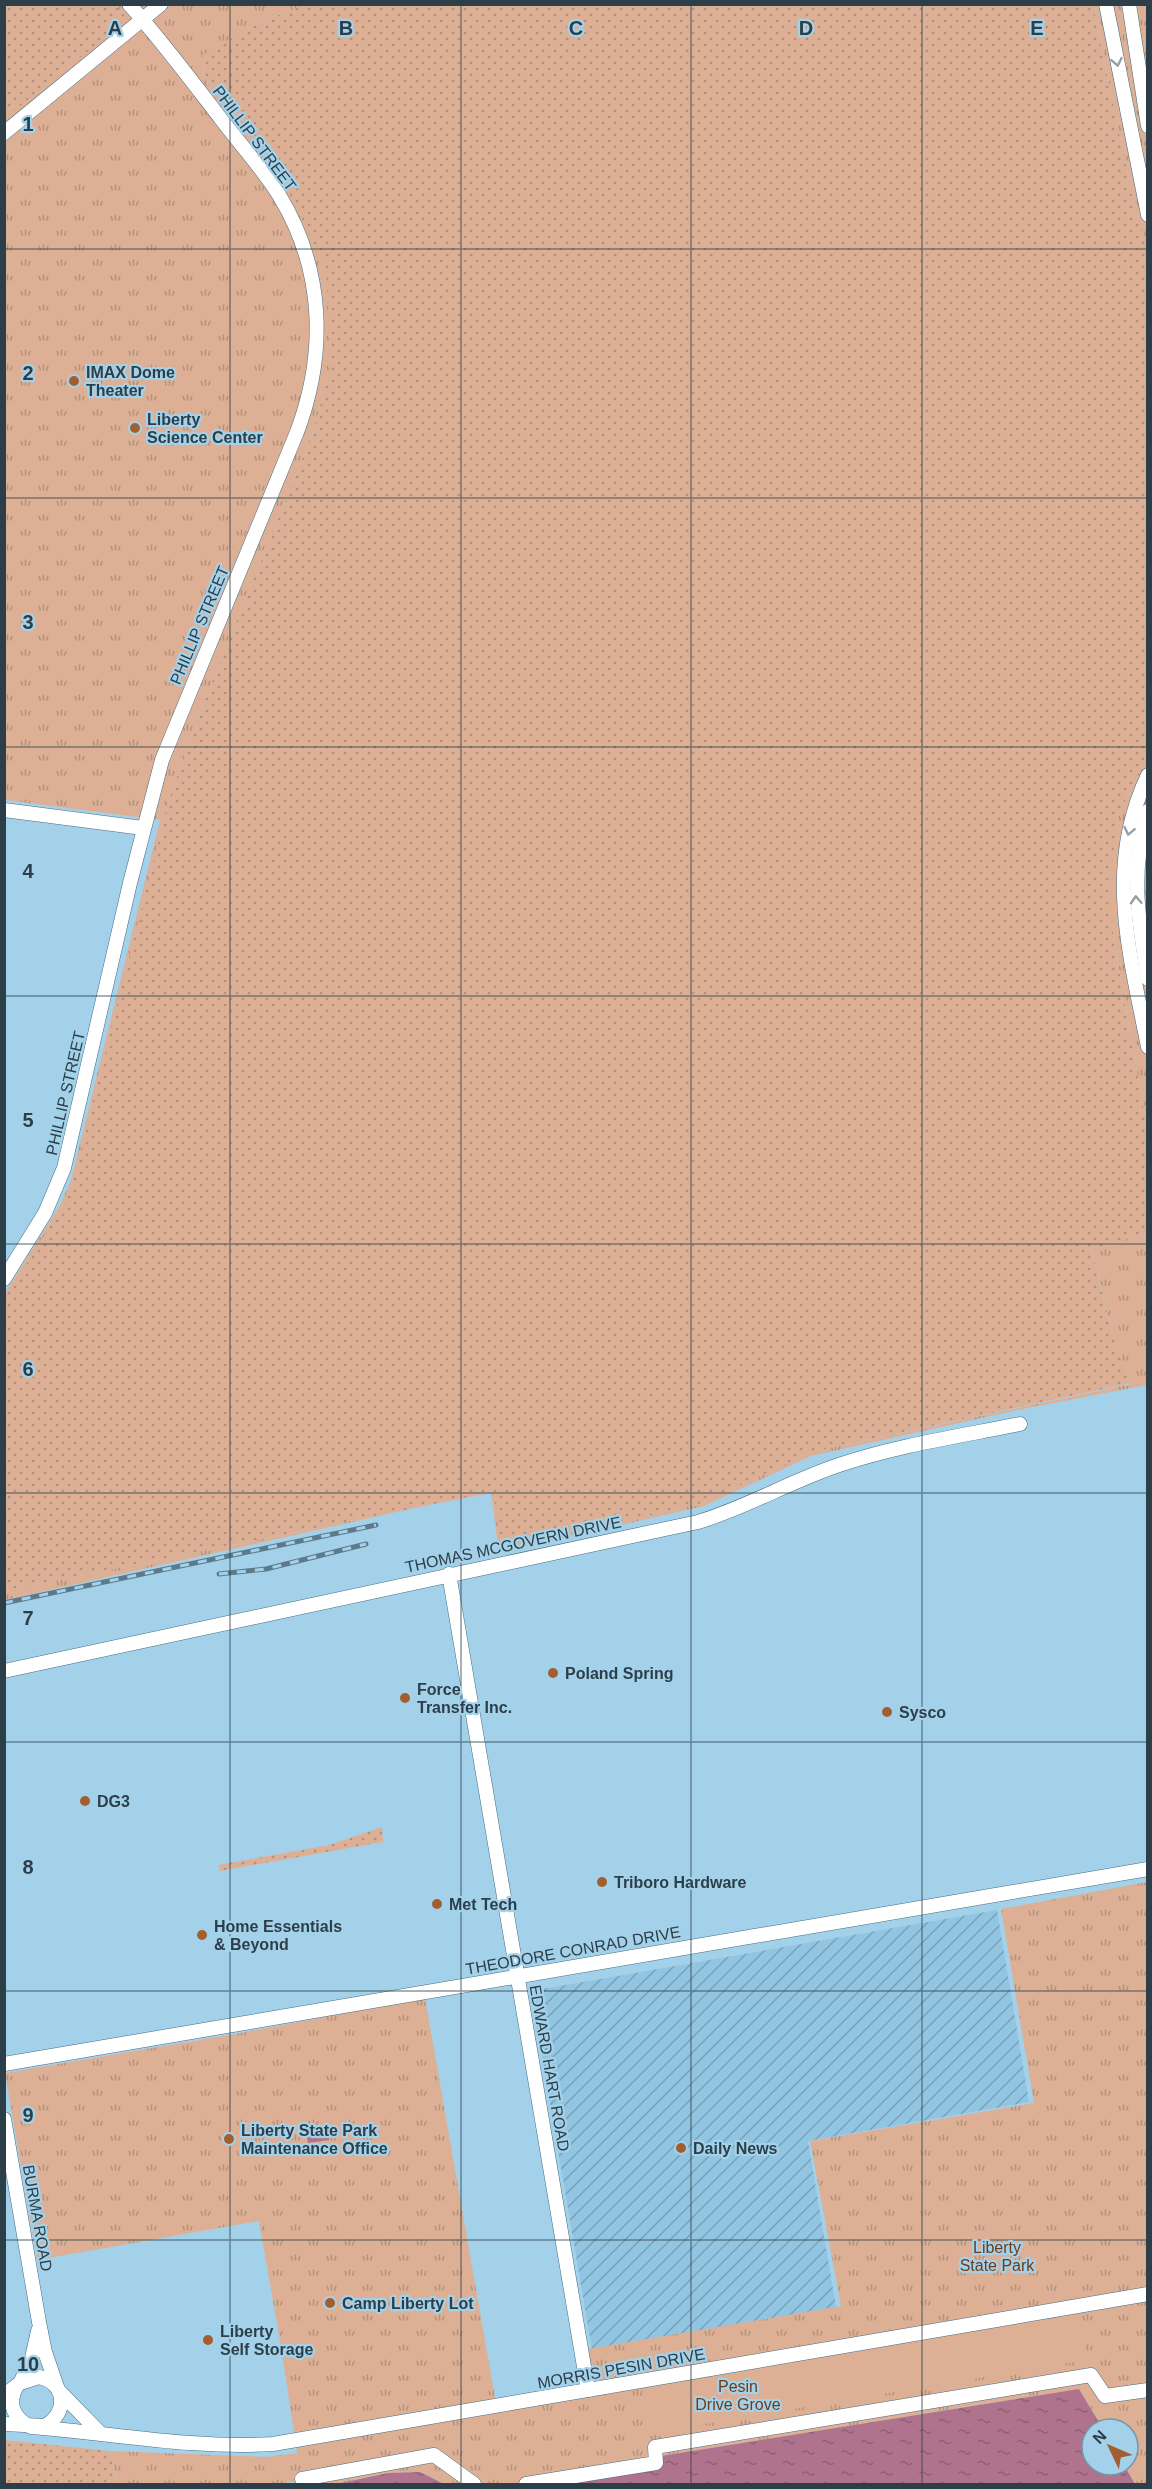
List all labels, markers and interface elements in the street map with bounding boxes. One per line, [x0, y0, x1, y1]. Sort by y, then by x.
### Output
text: A [108, 17, 122, 39]
text: B [339, 17, 353, 39]
text: C [569, 17, 583, 39]
text: D [799, 17, 813, 39]
text: E [1030, 17, 1044, 39]
one-way arrow [1110, 57, 1123, 67]
street label: PHILLIP STREET [210, 83, 300, 194]
text: 1 [22, 113, 34, 135]
text: 2 [22, 362, 34, 384]
place label: IMAX Dome Theater [86, 364, 175, 399]
marker: IMAX Dome Theater [67, 374, 81, 388]
place label: Liberty Science Center [147, 411, 263, 446]
marker: Liberty Science Center [128, 421, 142, 435]
street label: PHILLIP STREET [167, 563, 232, 687]
text: 3 [22, 611, 34, 633]
one-way arrow [1123, 825, 1136, 835]
text: 4 [22, 860, 34, 882]
one-way arrow [1130, 896, 1143, 905]
street label: PHILLIP STREET [43, 1029, 88, 1157]
text: 5 [22, 1109, 34, 1131]
text: 6 [22, 1358, 34, 1380]
street label: THOMAS MCGOVERN DRIVE [404, 1513, 623, 1576]
text: 7 [22, 1607, 34, 1629]
place label: Poland Spring [565, 1665, 673, 1682]
marker: Poland Spring [546, 1666, 560, 1680]
place label: Force Transfer Inc. [417, 1681, 512, 1716]
marker: Force Transfer Inc. [398, 1691, 412, 1705]
place label: Sysco [899, 1704, 946, 1721]
marker: Sysco [880, 1705, 894, 1719]
place label: DG3 [97, 1793, 130, 1810]
marker: DG3 [78, 1794, 92, 1808]
text: 8 [22, 1856, 34, 1878]
place label: Triboro Hardware [614, 1874, 747, 1891]
marker: Triboro Hardware [595, 1875, 609, 1889]
place label: Met Tech [449, 1896, 517, 1913]
marker: Met Tech [430, 1897, 444, 1911]
place label: Home Essentials & Beyond [214, 1918, 342, 1953]
street label: THEODORE CONRAD DRIVE [464, 1923, 682, 1978]
marker: Home Essentials & Beyond [195, 1928, 209, 1942]
street label: EDWARD HART ROAD [526, 1984, 573, 2153]
text: 9 [22, 2104, 34, 2126]
place label: Liberty State Park Maintenance Office [241, 2122, 388, 2157]
marker: Liberty State Park Maintenance Office [222, 2132, 236, 2146]
place label: Daily News [693, 2140, 778, 2157]
marker: Daily News [674, 2141, 688, 2155]
street label: BURMA ROAD [20, 2164, 55, 2273]
park label: Liberty State Park [960, 2239, 1035, 2274]
place label: Camp Liberty Lot [342, 2295, 474, 2312]
marker: Camp Liberty Lot [323, 2296, 337, 2310]
place label: Liberty Self Storage [220, 2323, 313, 2358]
marker: Liberty Self Storage [201, 2333, 215, 2347]
street label: MORRIS PESIN DRIVE [536, 2345, 706, 2392]
text: 10 [17, 2353, 39, 2375]
park label: Pesin Drive Grove [695, 2378, 781, 2413]
north arrow [1080, 2417, 1140, 2477]
text: N [1089, 2427, 1110, 2447]

